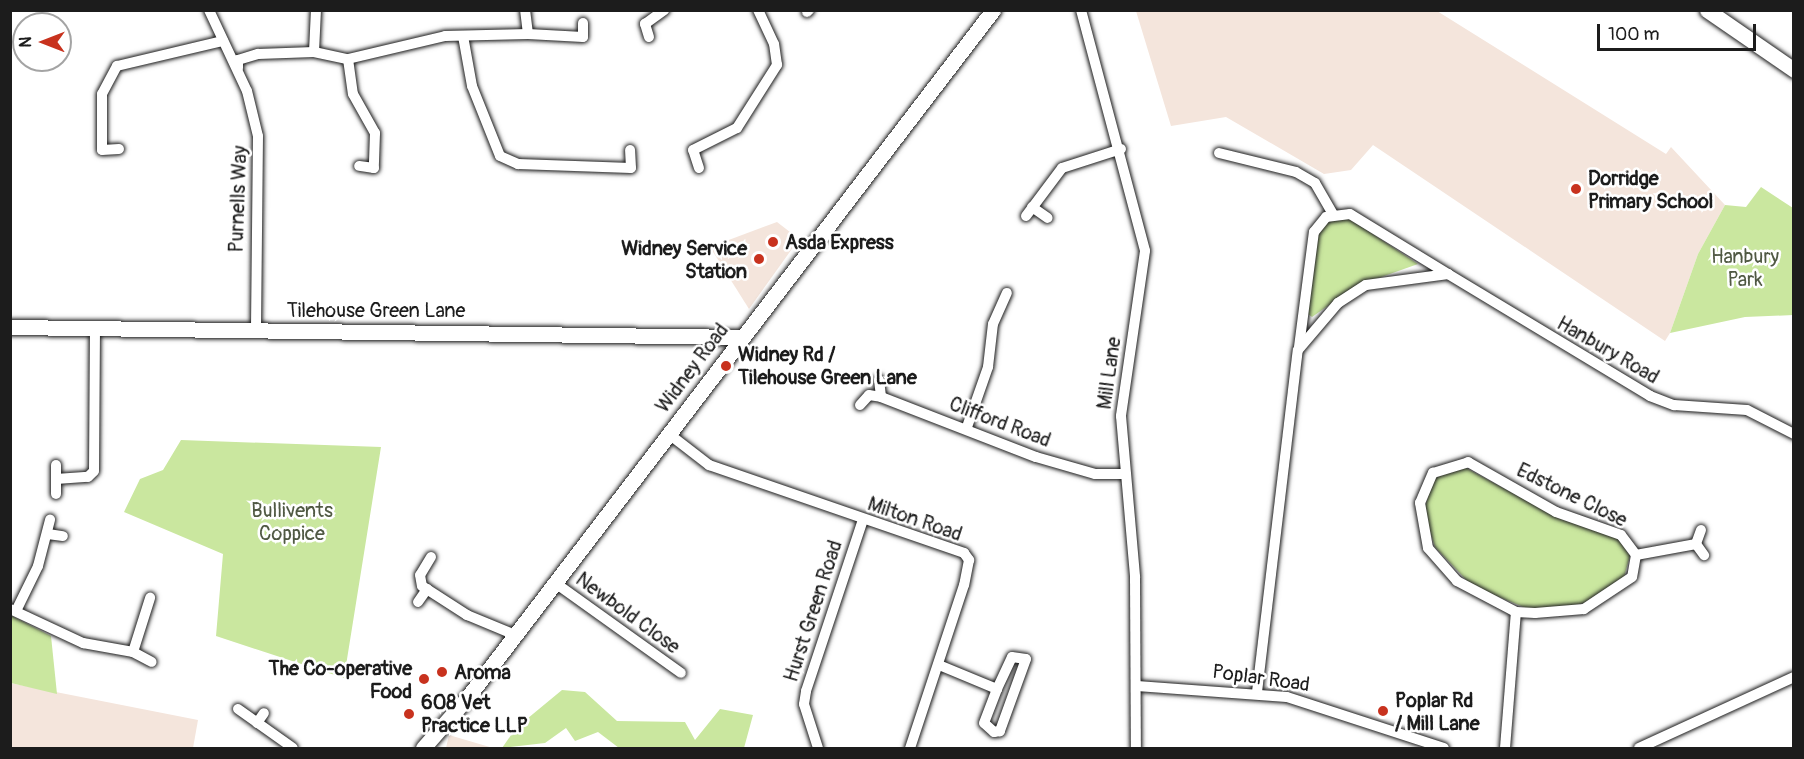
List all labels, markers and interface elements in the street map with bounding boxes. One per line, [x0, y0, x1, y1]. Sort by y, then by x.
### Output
north arrow [12, 12, 72, 72]
scale bar [1600, 12, 1759, 50]
text: 100 m [1608, 23, 1660, 46]
text: N [16, 37, 36, 47]
street label: Purnells Way [224, 145, 252, 253]
place label: Dorridge Primary School [1588, 166, 1713, 213]
marker: Dorridge Primary School [1569, 182, 1583, 196]
place label: Asda Express [785, 230, 894, 254]
marker: Asda Express [766, 235, 780, 249]
place label: Widney Service Station [621, 236, 747, 283]
park label: Hanbury Park [1711, 245, 1779, 292]
marker: Widney Service Station [752, 252, 766, 266]
street label: Tilehouse Green Lane [287, 298, 465, 322]
street label: Hanbury Road [1553, 311, 1663, 389]
street label: Widney Road [651, 318, 733, 418]
street label: Mill Lane [1092, 335, 1126, 411]
place label: Widney Rd / Tilehouse Green Lane [738, 342, 917, 389]
marker: Widney Rd / Tilehouse Green Lane [719, 359, 733, 373]
street label: Clifford Road [946, 392, 1054, 452]
street label: Edstone Close [1513, 458, 1631, 532]
street label: Milton Road [865, 492, 965, 546]
park label: Bullivents Coppice [251, 498, 333, 545]
street label: Hurst Green Road [779, 537, 847, 685]
street label: Newbold Close [571, 567, 685, 659]
place label: The Co-operative Food [269, 656, 412, 703]
street label: Poplar Road [1211, 659, 1311, 697]
place label: Aroma [454, 660, 511, 684]
marker: Aroma [435, 665, 449, 679]
marker: The Co-operative Food [417, 672, 431, 686]
place label: Poplar Rd / Mill Lane [1395, 688, 1479, 735]
place label: 608 Vet Practice LLP [421, 690, 528, 737]
marker: Poplar Rd / Mill Lane [1376, 704, 1390, 718]
marker: 608 Vet Practice LLP [402, 707, 416, 721]

